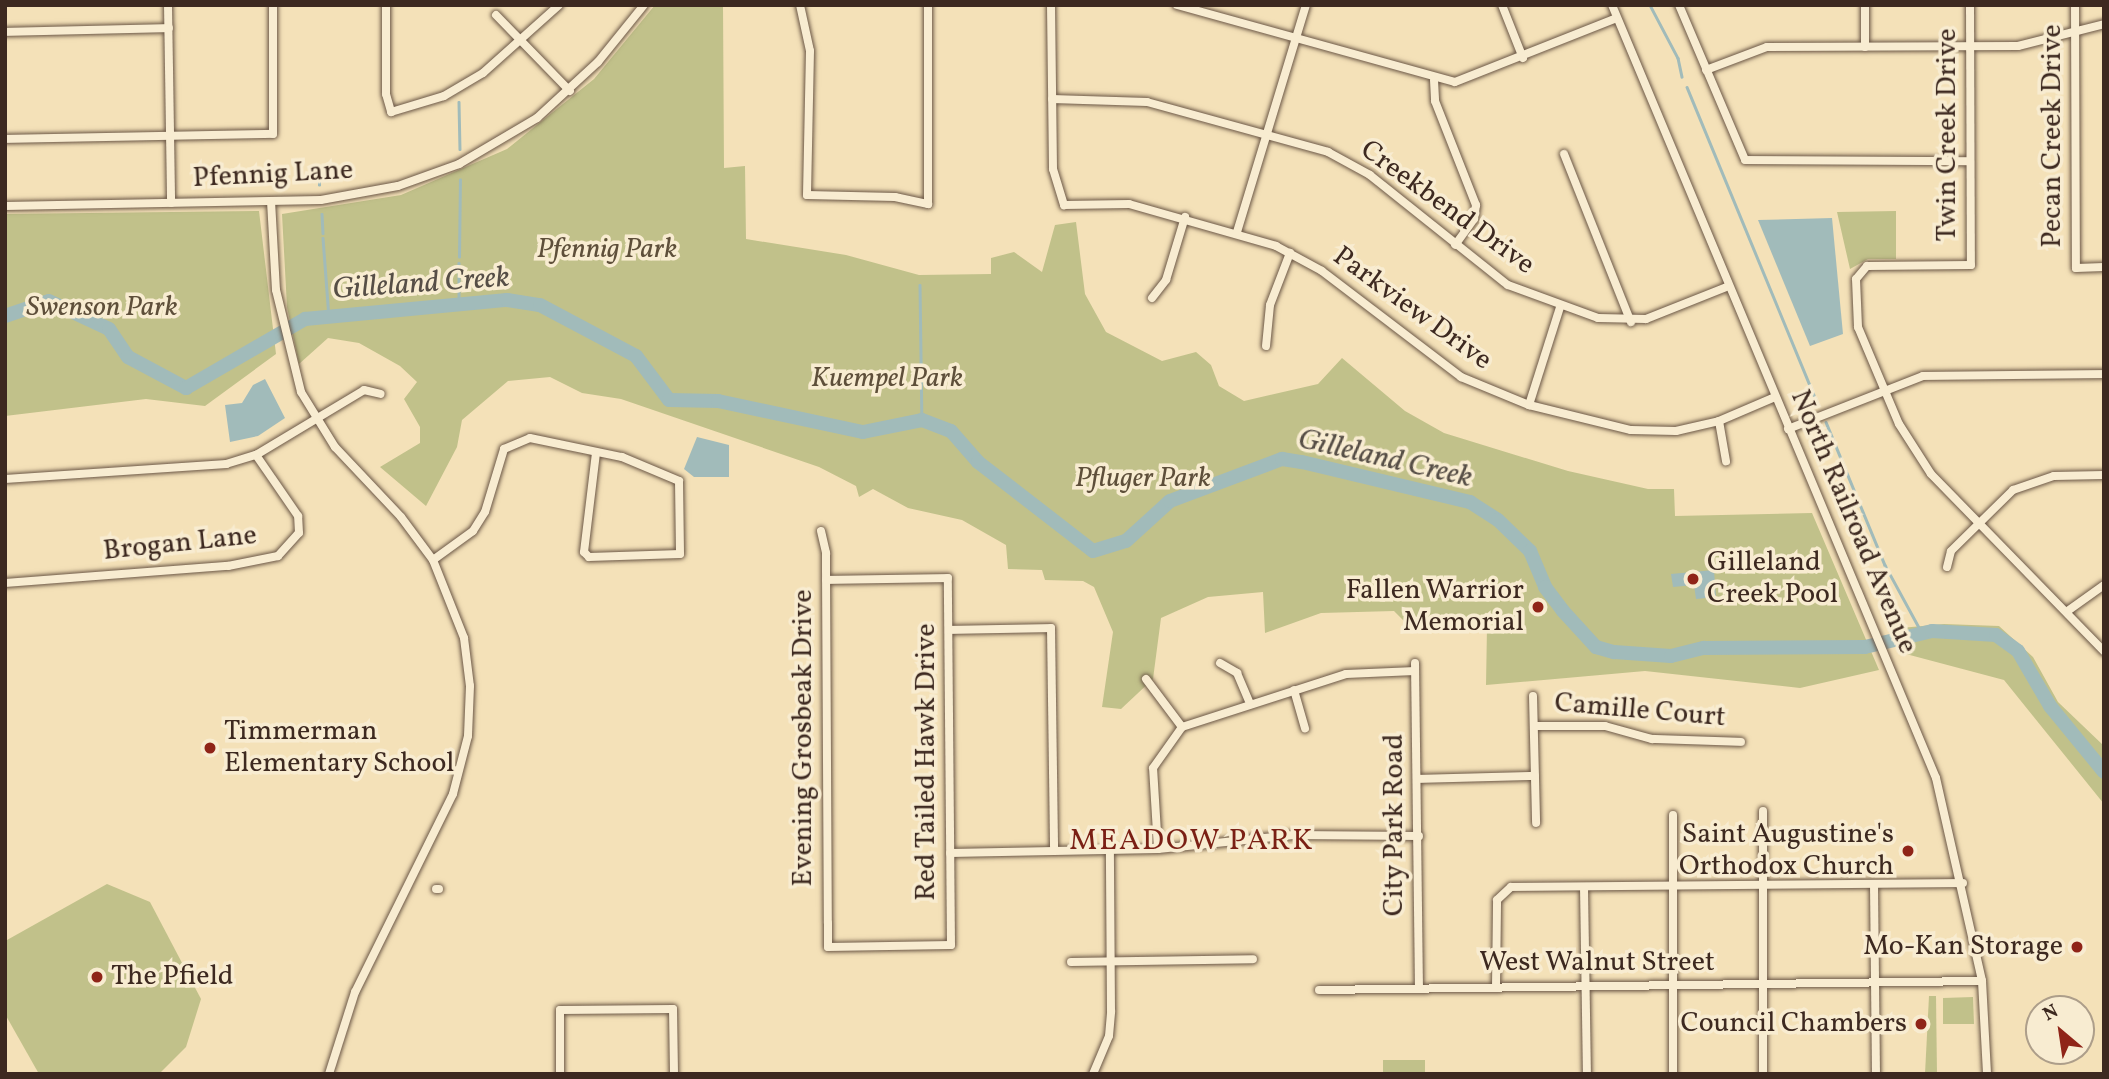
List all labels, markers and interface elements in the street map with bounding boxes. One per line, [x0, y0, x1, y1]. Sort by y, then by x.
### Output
street label: Pecan Creek Drive [2036, 24, 2070, 248]
street label: Twin Creek Drive [1931, 28, 1965, 242]
street label: Creekbend Drive [1353, 134, 1541, 282]
street label: Pfennig Lane [192, 154, 354, 196]
park label: Pfennig Park [537, 233, 677, 267]
street label: Parkview Drive [1326, 240, 1498, 378]
water label: Gilleland Creek [331, 260, 511, 308]
park label: Swenson Park [26, 291, 178, 325]
park label: Kuempel Park [811, 362, 963, 396]
street label: North Railroad Avenue [1782, 385, 1924, 659]
water label: Gilleland Creek [1294, 421, 1476, 497]
park label: Pfluger Park [1075, 462, 1211, 496]
street label: Brogan Lane [102, 519, 258, 569]
place label: Gilleland Creek Pool [1707, 546, 1838, 612]
marker: Gilleland Creek Pool [1685, 571, 1701, 587]
place label: Fallen Warrior Memorial [1345, 574, 1524, 640]
street label: Evening Grosbeak Drive [787, 589, 821, 887]
marker: Fallen Warrior Memorial [1530, 599, 1546, 615]
street label: Red Tailed Hawk Drive [910, 623, 944, 901]
street label: Camille Court [1553, 687, 1727, 735]
place label: Timmerman Elementary School [224, 715, 455, 781]
street label: City Park Road [1378, 733, 1412, 917]
marker: Timmerman Elementary School [202, 740, 218, 756]
place label: Saint Augustine's Orthodox Church [1679, 818, 1894, 884]
district label: MEADOW PARK [1070, 823, 1314, 859]
marker: Saint Augustine's Orthodox Church [1900, 843, 1916, 859]
place label: Mo-Kan Storage [1863, 930, 2063, 964]
marker: Mo-Kan Storage [2069, 939, 2085, 955]
street label: West Walnut Street [1479, 946, 1715, 980]
place label: The Pfield [111, 960, 234, 994]
marker: The Pfield [89, 969, 105, 985]
north arrow [2025, 995, 2095, 1065]
text: N [2038, 999, 2063, 1028]
place label: Council Chambers [1680, 1007, 1907, 1041]
marker: Council Chambers [1913, 1016, 1929, 1032]

